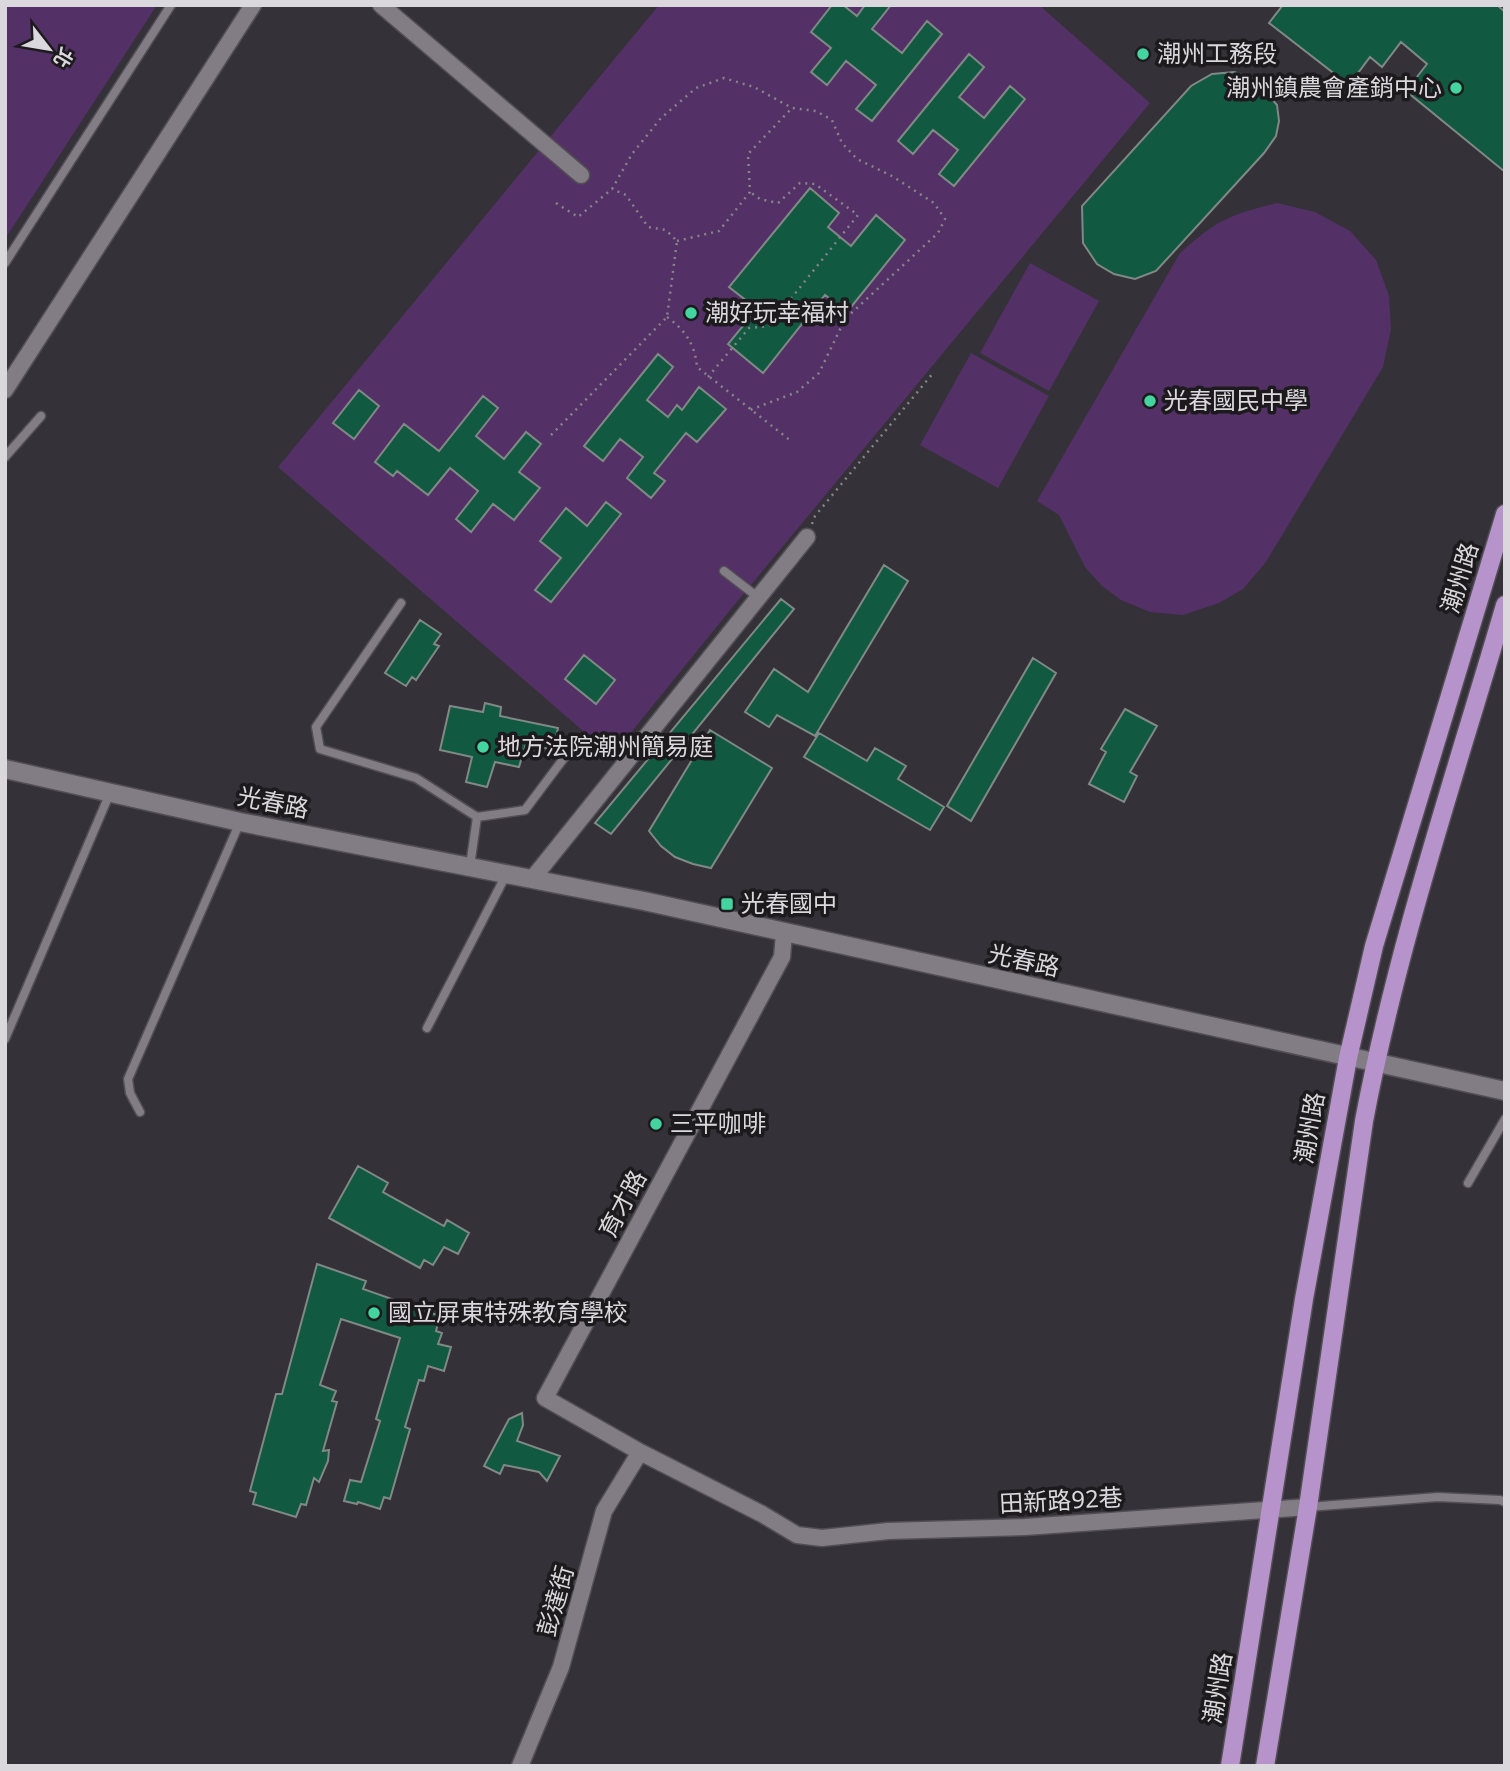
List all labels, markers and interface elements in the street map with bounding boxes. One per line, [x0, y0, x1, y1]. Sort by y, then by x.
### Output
north arrow [14, 14, 84, 84]
place label: 潮州工務段 [1157, 36, 1277, 69]
text: 北 [48, 43, 80, 73]
marker: 潮州工務段 [1135, 46, 1151, 62]
place label: 潮州鎮農會產銷中心 [1226, 70, 1442, 103]
marker: 潮州鎮農會產銷中心 [1448, 80, 1464, 96]
place label: 潮好玩幸福村 [705, 295, 849, 328]
marker: 潮好玩幸福村 [683, 305, 699, 321]
place label: 光春國民中學 [1164, 383, 1308, 416]
marker: 光春國民中學 [1142, 393, 1158, 409]
street label: 潮州路 [1432, 538, 1485, 617]
place label: 地方法院潮州簡易庭 [497, 729, 713, 762]
marker: 地方法院潮州簡易庭 [475, 739, 491, 755]
street label: 光春路 [235, 778, 312, 825]
place label: 光春國中 [741, 886, 837, 919]
marker: 光春國中 [719, 896, 735, 912]
street label: 光春路 [986, 936, 1063, 983]
street label: 潮州路 [1286, 1089, 1331, 1166]
place label: 三平咖啡 [670, 1106, 766, 1139]
marker: 三平咖啡 [648, 1116, 664, 1132]
street label: 育才路 [590, 1164, 653, 1243]
place label: 國立屏東特殊教育學校 [388, 1295, 628, 1328]
marker: 國立屏東特殊教育學校 [366, 1305, 382, 1321]
street label: 田新路92巷 [998, 1480, 1123, 1519]
street label: 彭達街 [529, 1561, 580, 1640]
street label: 潮州路 [1195, 1650, 1238, 1726]

